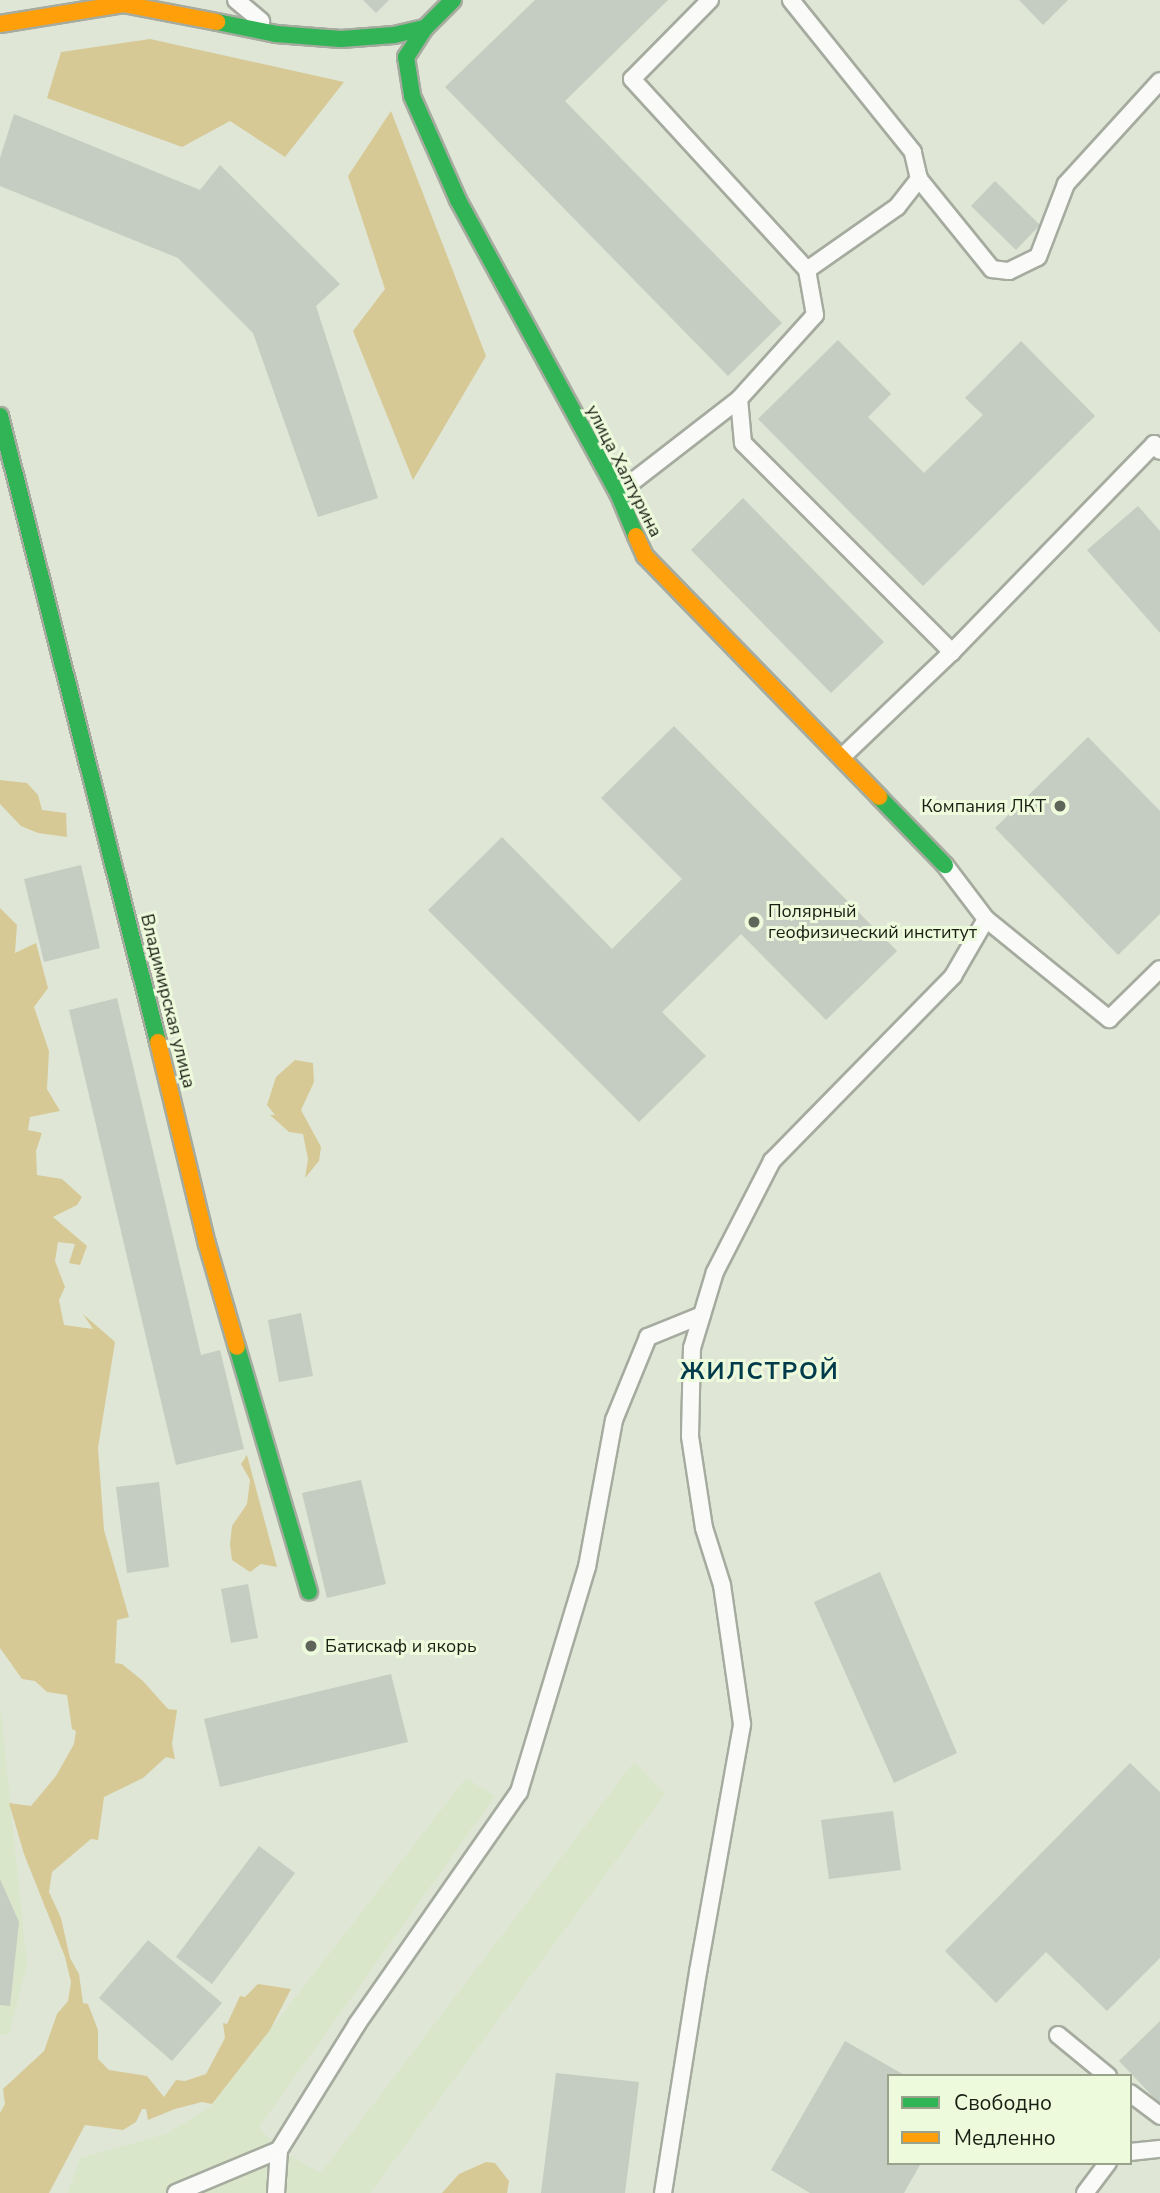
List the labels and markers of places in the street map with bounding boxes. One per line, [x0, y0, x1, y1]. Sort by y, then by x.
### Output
place label: Компания ЛКТ [921, 795, 1046, 817]
marker: Компания ЛКТ [1052, 798, 1068, 814]
place label: Полярный геофизический институт [768, 901, 977, 944]
marker: Полярный геофизический институт [746, 914, 762, 930]
place label: Батискаф и якорь [325, 1635, 477, 1657]
marker: Батискаф и якорь [303, 1638, 319, 1654]

